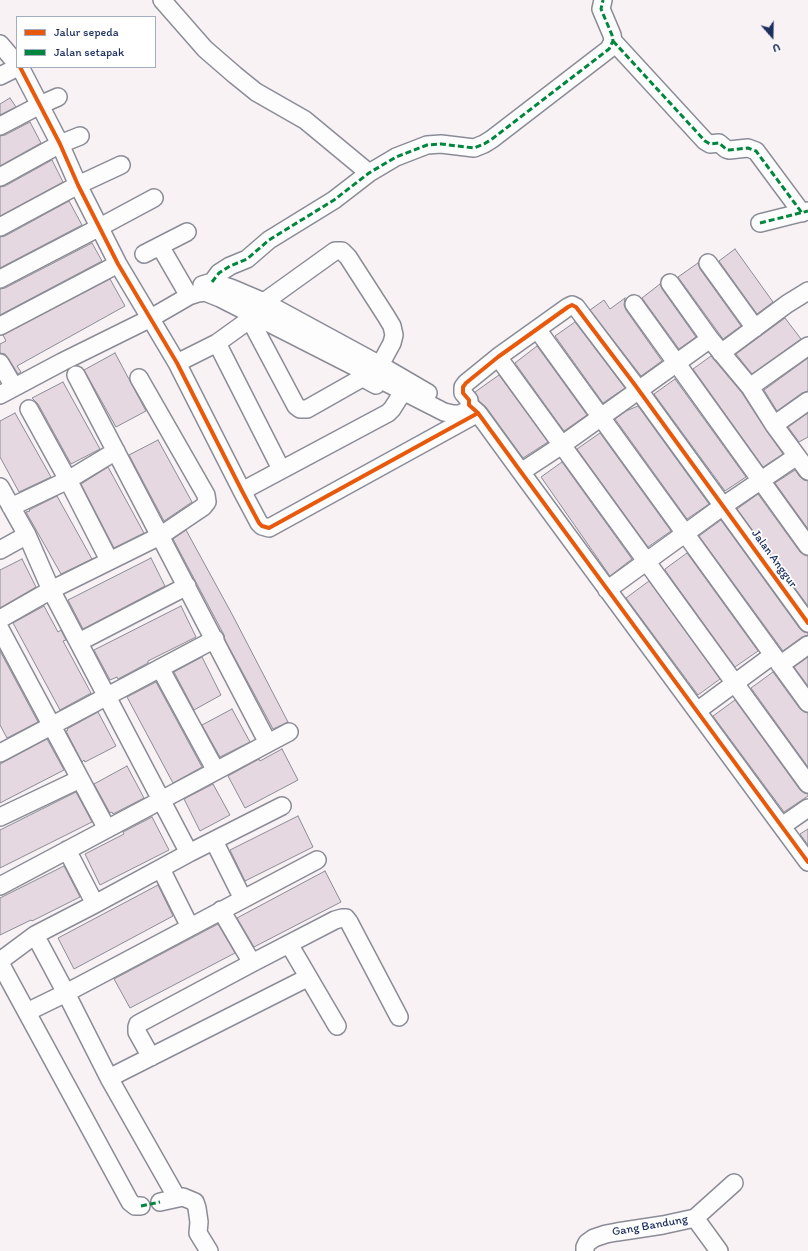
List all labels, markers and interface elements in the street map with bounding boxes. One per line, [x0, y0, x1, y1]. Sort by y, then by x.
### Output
legend [16, 16, 156, 68]
north arrow [752, 16, 792, 56]
text: Jalur sepeda [54, 25, 119, 39]
text: U [771, 40, 782, 55]
text: Jalan setapak [54, 45, 124, 59]
street label: Jalan Anggur [748, 527, 800, 591]
street label: Gang Bandung [611, 1212, 689, 1240]

